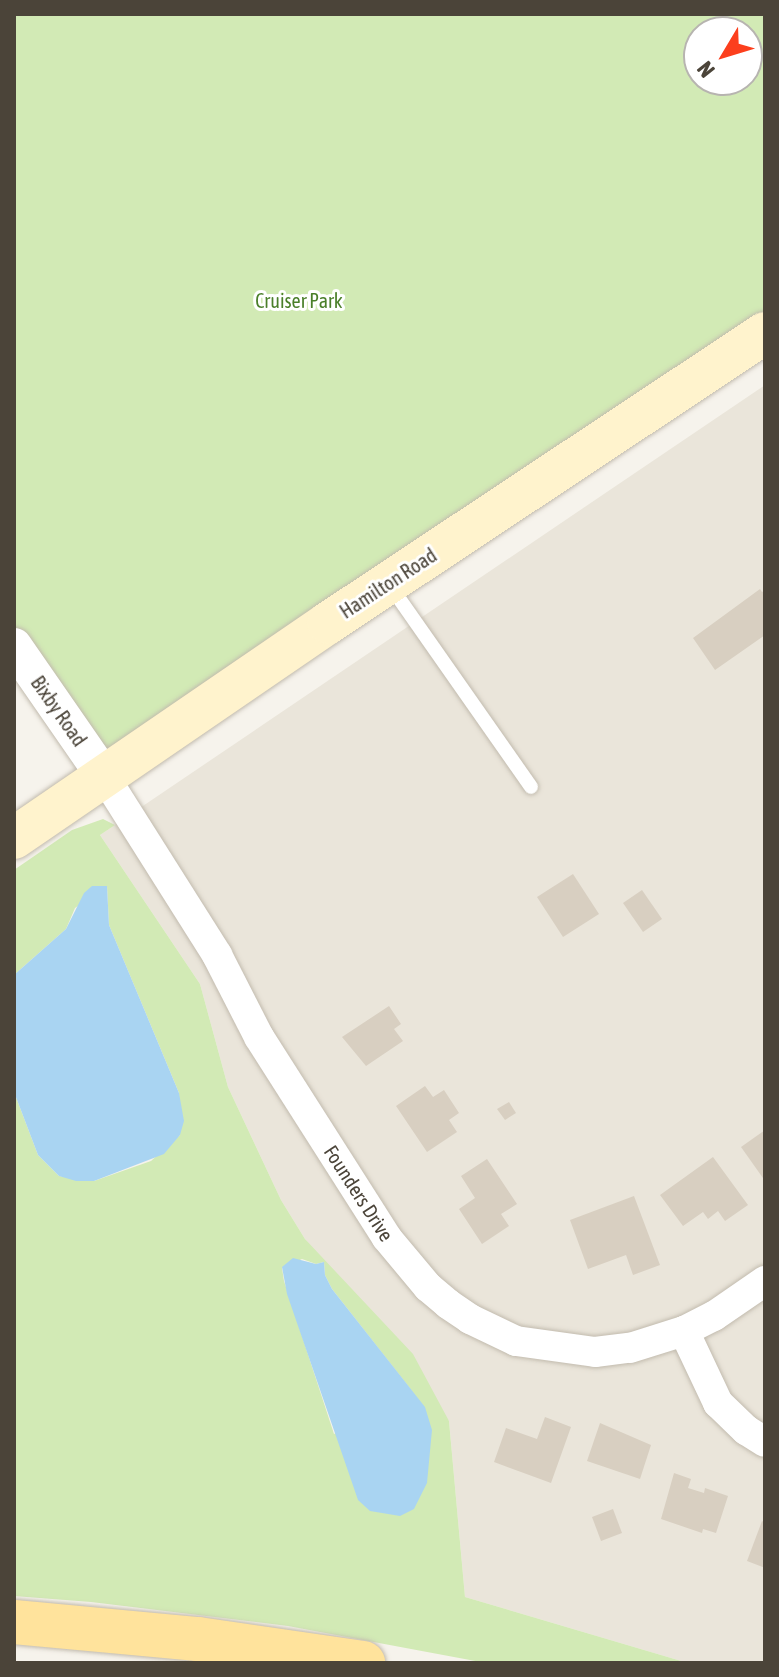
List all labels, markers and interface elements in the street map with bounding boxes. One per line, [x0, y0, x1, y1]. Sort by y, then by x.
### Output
north arrow [683, 16, 763, 96]
text: N [691, 56, 720, 83]
park label: Cruiser Park [255, 288, 343, 312]
street label: Hamilton Road [335, 543, 441, 623]
street label: Bixby Road [26, 671, 92, 751]
street label: Founders Drive [319, 1141, 399, 1245]

